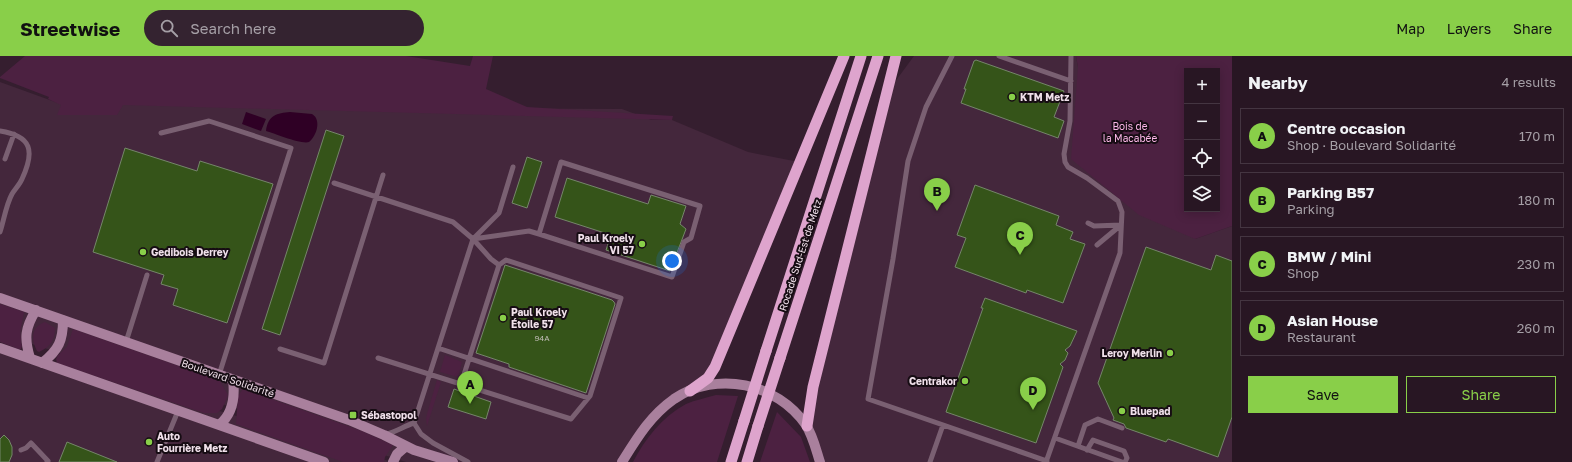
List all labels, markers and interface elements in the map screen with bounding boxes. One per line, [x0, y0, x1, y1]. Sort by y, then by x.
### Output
search box [144, 10, 424, 46]
text: Streetwise [20, 17, 120, 40]
icon: search [158, 17, 180, 39]
text: Search here [190, 19, 276, 37]
text: Map [1396, 20, 1425, 37]
text: Layers [1447, 20, 1491, 37]
text: Share [1513, 20, 1552, 37]
map controls [1184, 68, 1220, 212]
button: + [1184, 68, 1220, 104]
text: Nearby [1248, 72, 1308, 93]
text: 4 results [1502, 74, 1556, 90]
place label: KTM Metz [1020, 91, 1069, 103]
marker: KTM Metz [1007, 92, 1017, 102]
button: − [1184, 104, 1220, 140]
text: Centre occasion [1287, 119, 1405, 137]
park label: Bois de la Macabée [1103, 120, 1157, 144]
text: A [1257, 128, 1267, 144]
text: 170 m [1519, 128, 1555, 144]
text: Shop · Boulevard Solidarité [1287, 137, 1456, 153]
button: locate [1184, 140, 1220, 176]
button: layers [1184, 176, 1220, 212]
pin: B [924, 178, 950, 211]
text: Parking B57 [1287, 183, 1374, 201]
text: B [1257, 192, 1267, 208]
text: 180 m [1518, 192, 1555, 208]
street label: Rocade Sud-Est de Metz [776, 198, 824, 312]
text: Parking [1287, 201, 1335, 217]
pin: C [1007, 222, 1033, 255]
place label: Paul Kroely VI 57 [578, 232, 635, 256]
marker: Paul Kroely VI 57 [637, 239, 647, 249]
place label: Gedibois Derrey [151, 246, 229, 258]
marker: Gedibois Derrey [138, 247, 148, 257]
text: BMW / Mini [1287, 247, 1371, 265]
your location [662, 251, 682, 271]
text: C [1257, 256, 1267, 272]
text: 230 m [1517, 256, 1555, 272]
text: Shop [1287, 265, 1319, 281]
place label: Paul Kroely Étoile 57 [511, 306, 567, 330]
text: Asian House [1287, 311, 1378, 329]
marker: Paul Kroely Étoile 57 [498, 313, 508, 323]
text: D [1257, 320, 1267, 336]
text: 260 m [1517, 320, 1555, 336]
text: Restaurant [1287, 329, 1356, 345]
house number: 94A [534, 333, 550, 343]
place label: Leroy Merlin [1102, 347, 1162, 359]
marker: Leroy Merlin [1165, 348, 1175, 358]
street label: Boulevard Solidarité [180, 356, 276, 400]
pin: A [457, 371, 483, 404]
place label: Centrakor [909, 375, 957, 387]
marker: Centrakor [960, 376, 970, 386]
button: Save [1248, 376, 1398, 413]
button: Share [1406, 376, 1556, 413]
pin: D [1020, 377, 1046, 410]
place label: Bluepad [1130, 405, 1170, 417]
marker: Bluepad [1117, 406, 1127, 416]
place label: Sébastopol [361, 409, 417, 421]
marker: Sébastopol [348, 410, 358, 420]
place label: Auto Fourrière Metz [157, 430, 227, 454]
marker: Auto Fourrière Metz [144, 437, 154, 447]

